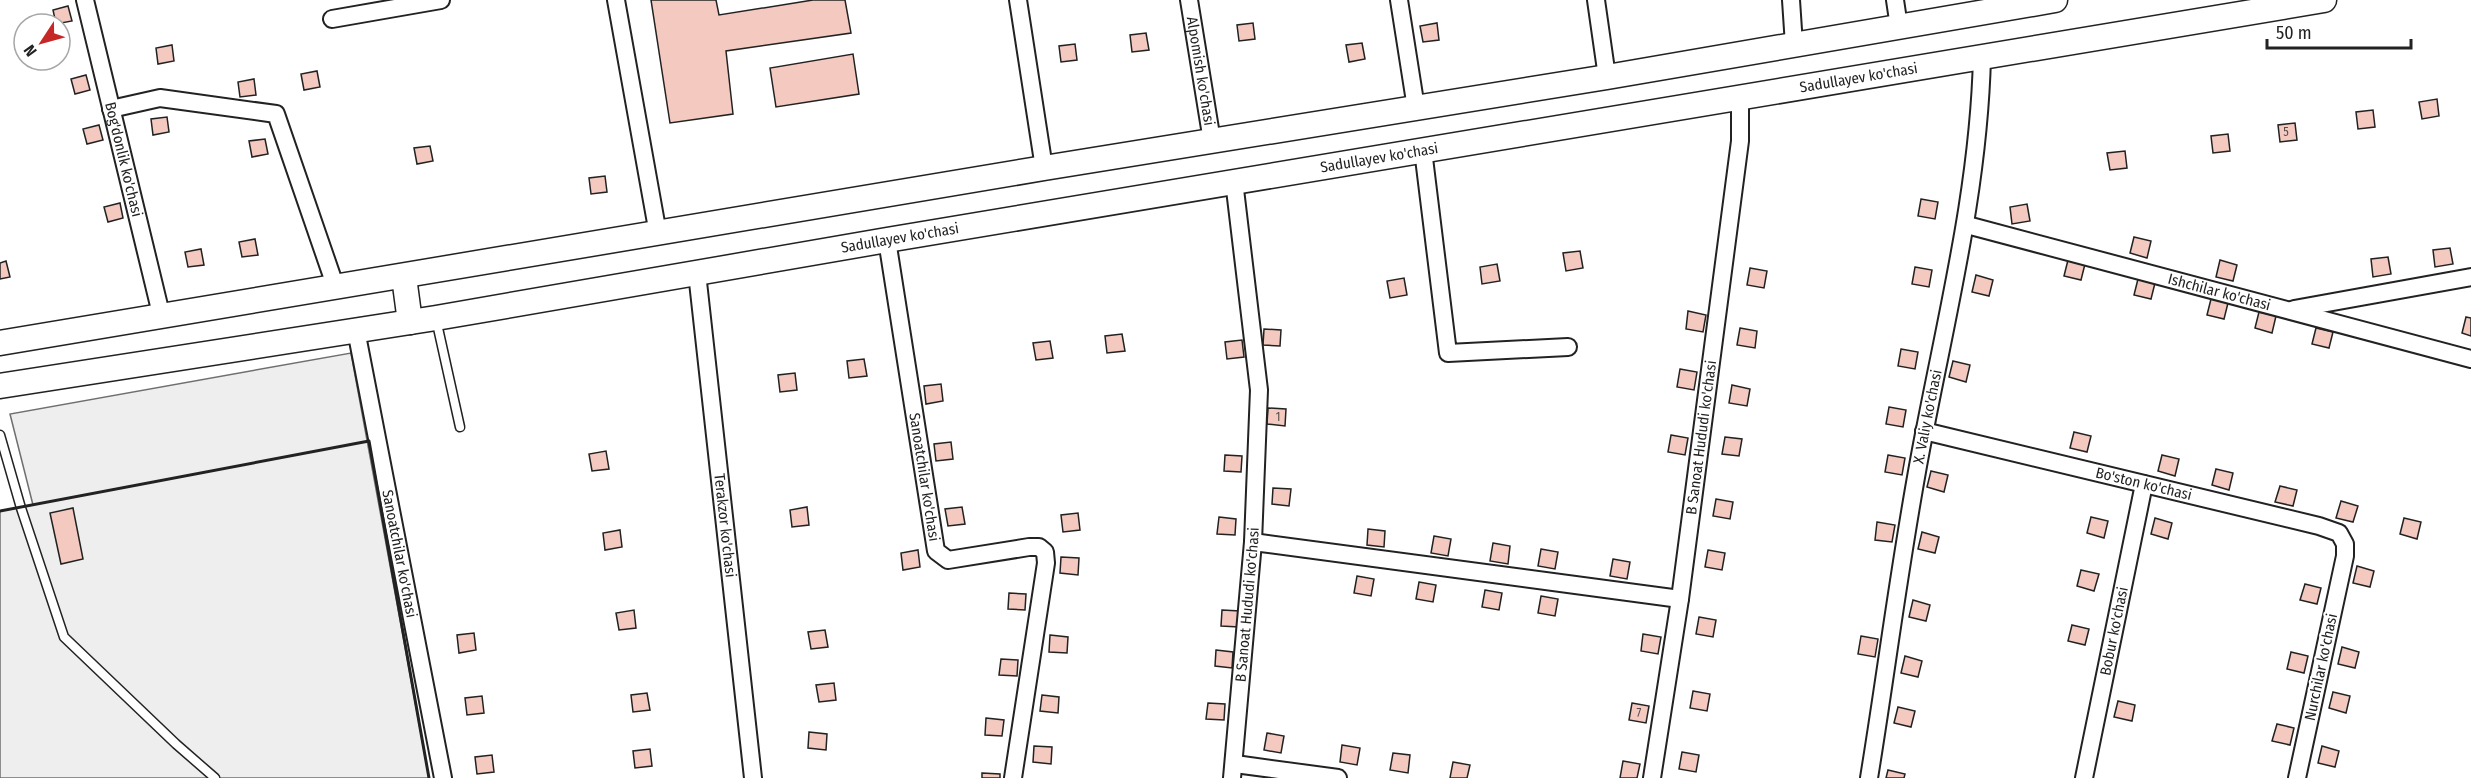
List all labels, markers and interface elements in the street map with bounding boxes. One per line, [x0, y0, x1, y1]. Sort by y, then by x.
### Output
north arrow [12, 12, 72, 72]
scale bar [2267, 12, 2411, 50]
street label: Alpomish ko'chasi [1183, 15, 1218, 127]
text: 50 m [2276, 22, 2312, 44]
text: N [20, 41, 41, 60]
street label: Sadullayev ko'chasi [1798, 59, 1919, 96]
street label: Bog'donlik ko'chasi [101, 100, 146, 219]
house number: 5 [2283, 125, 2289, 139]
street label: Sadullayev ko'chasi [1319, 139, 1439, 176]
street label: Sadullayev ko'chasi [840, 219, 960, 257]
street label: Ishchilar ko'chasi [2166, 270, 2273, 314]
street label: B Sanoat Hududi ko'chasi [1682, 359, 1720, 516]
street label: X. Valiy ko'chasi [1910, 368, 1946, 465]
house number: 1 [1276, 410, 1280, 424]
street label: Sanoatchilar ko'chasi [905, 411, 943, 543]
street label: Bo'ston ko'chasi [2094, 464, 2194, 504]
street label: Terakzor ko'chasi [710, 473, 740, 578]
street label: Sanoatchilar ko'chasi [378, 488, 421, 619]
street label: B Sanoat Hududi ko'chasi [1232, 527, 1263, 683]
street label: Bobur ko'chasi [2096, 585, 2132, 677]
street label: Nurchilar ko'chasi [2301, 612, 2341, 722]
house number: 7 [1637, 706, 1642, 720]

